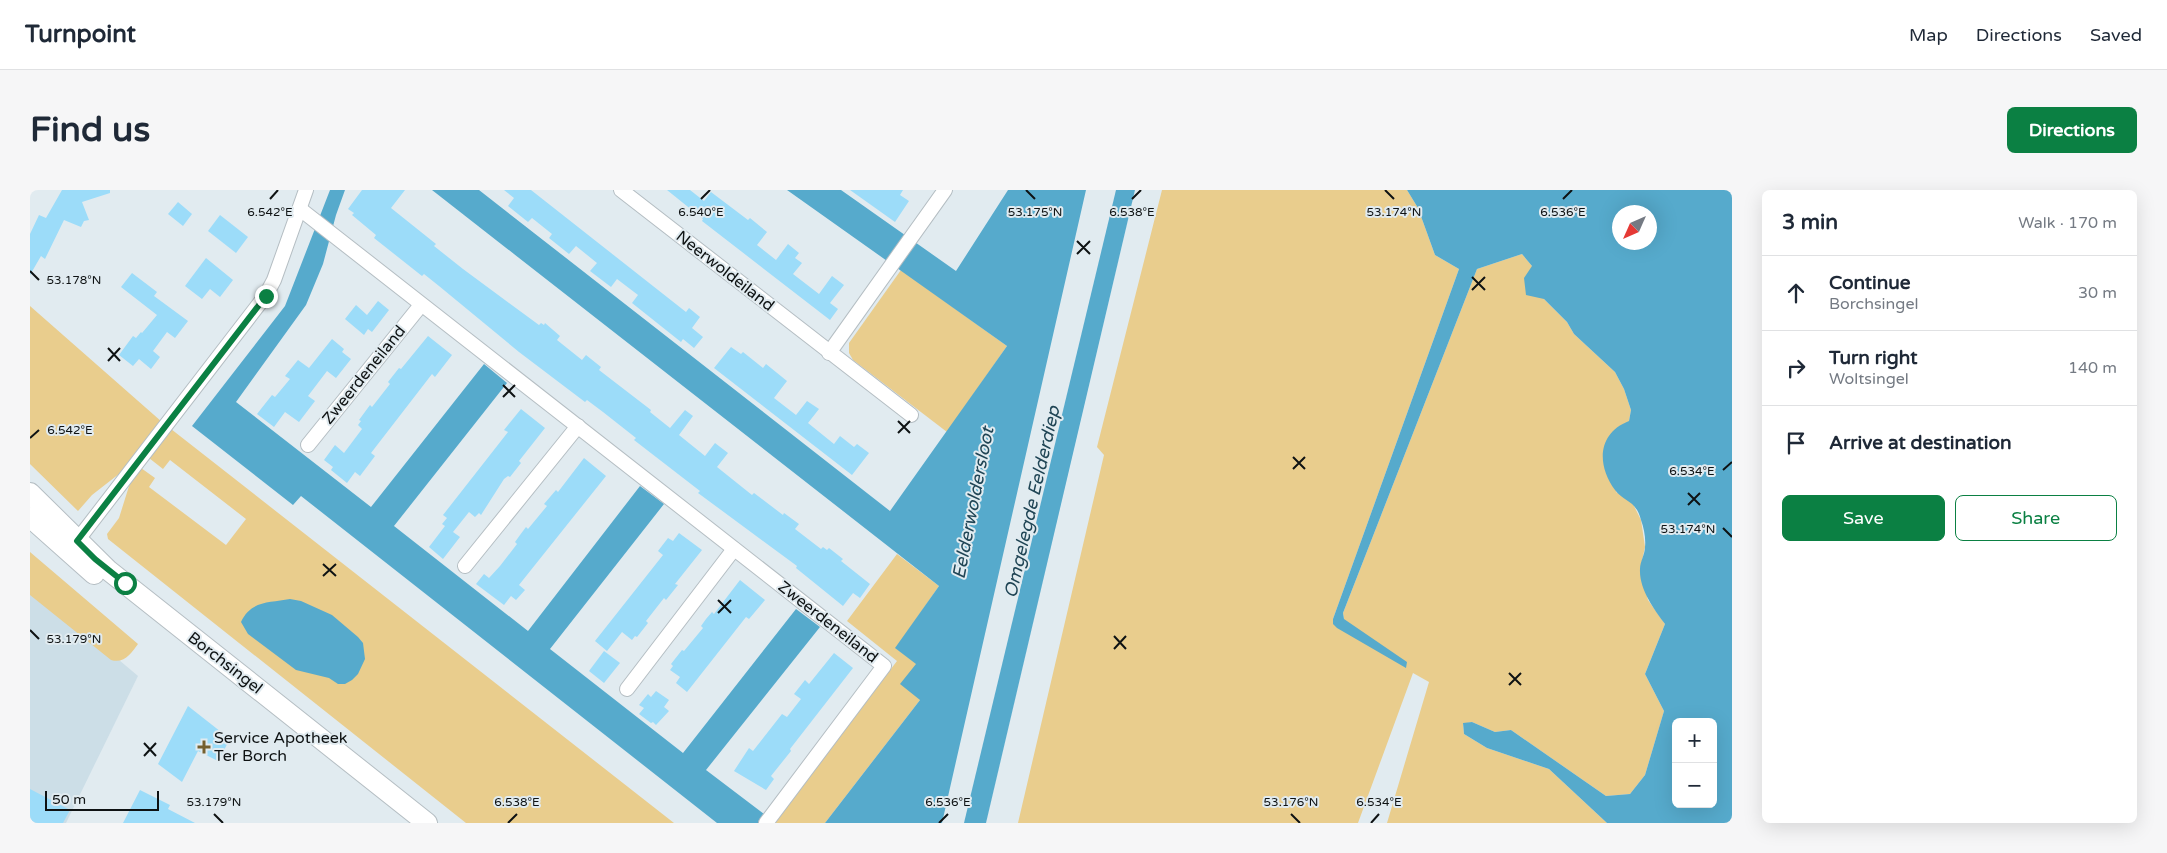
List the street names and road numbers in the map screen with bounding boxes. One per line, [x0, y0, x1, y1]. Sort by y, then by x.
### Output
street label: Neerwoldeiland [672, 226, 778, 316]
street label: Zweerdeneiland [318, 321, 410, 429]
street label: Zweerdeneiland [774, 577, 882, 667]
street label: Borchsingel [184, 628, 266, 698]

